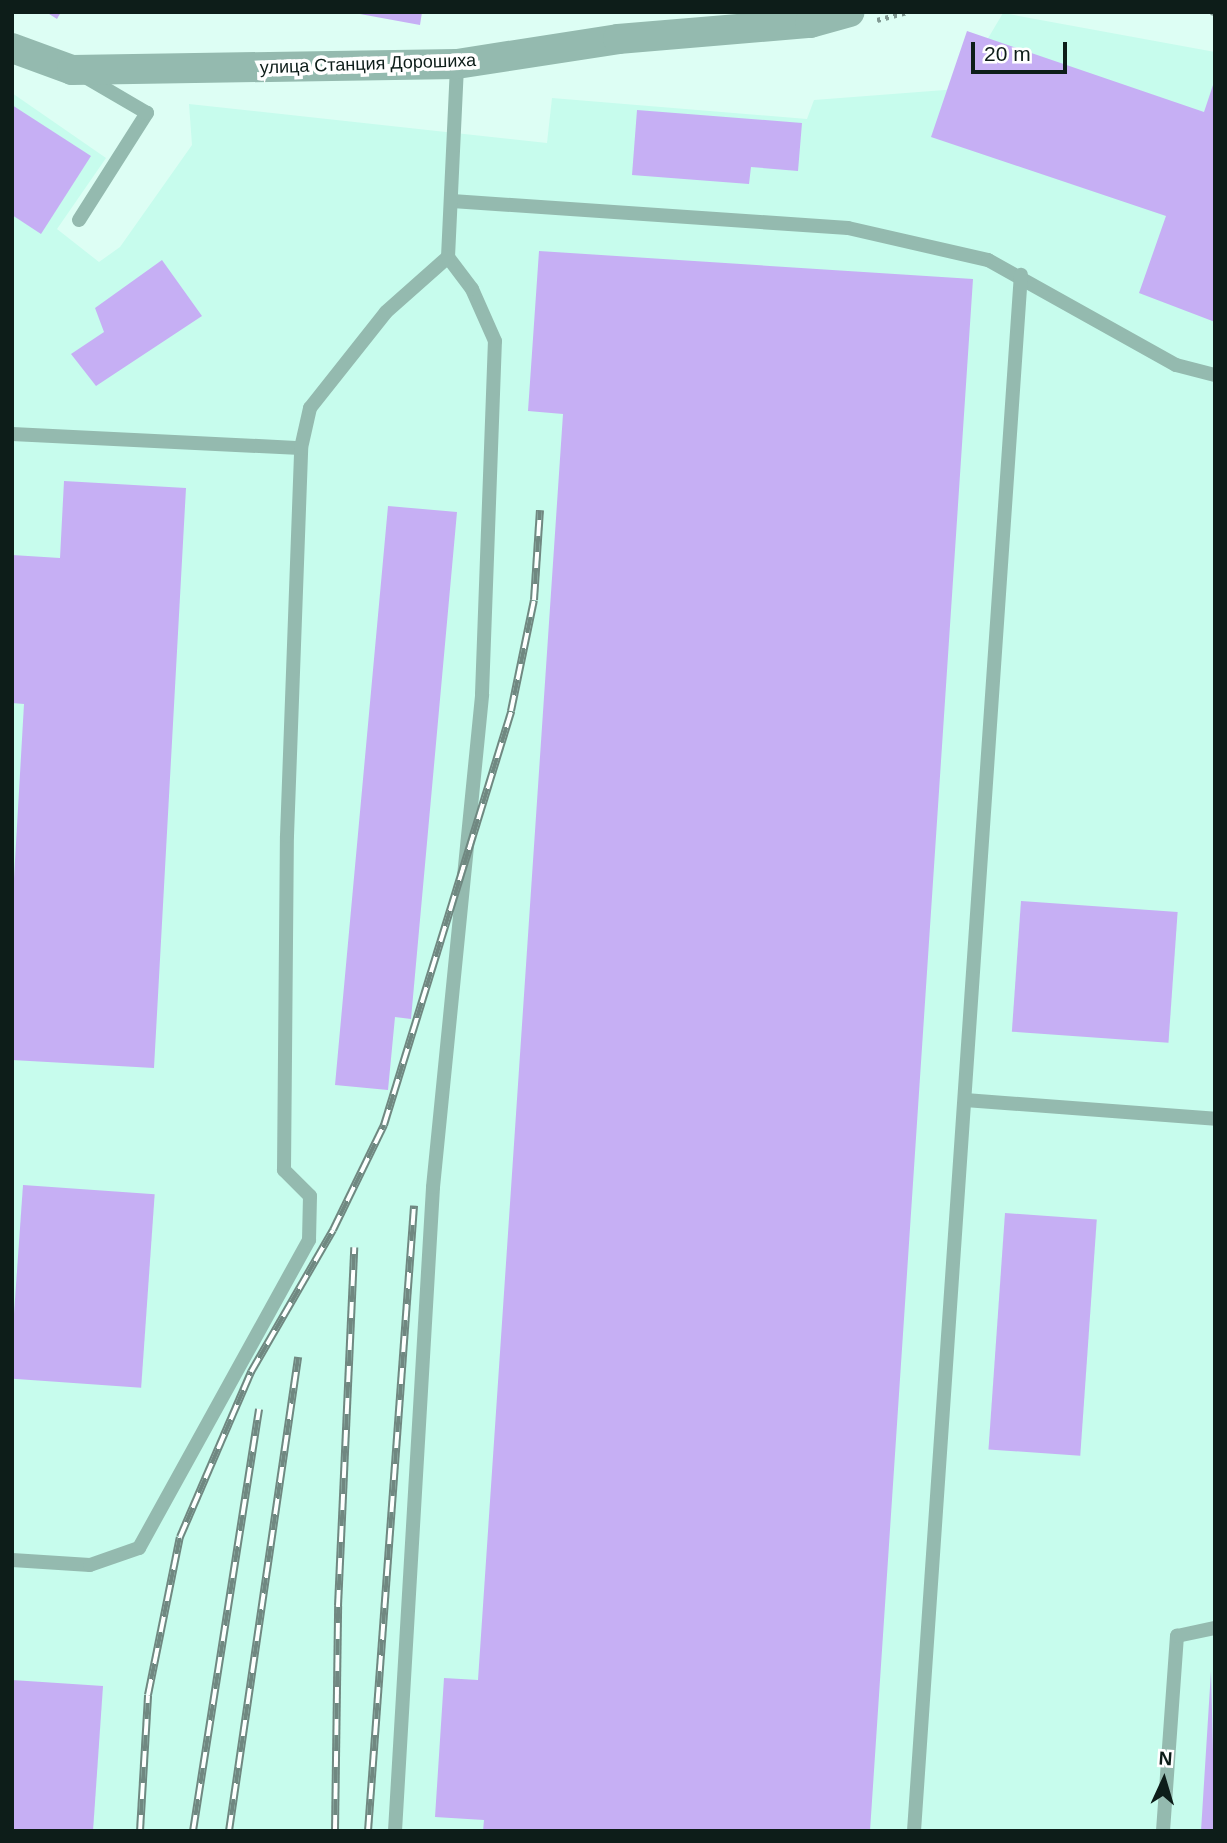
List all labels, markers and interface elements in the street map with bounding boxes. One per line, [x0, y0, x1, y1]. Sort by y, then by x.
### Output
scale bar [975, 28, 1071, 72]
text: 20 m [984, 42, 1031, 65]
street label: улица Станция Дорошиха [260, 49, 476, 79]
north arrow [1129, 1745, 1199, 1815]
text: N [1158, 1748, 1173, 1770]

